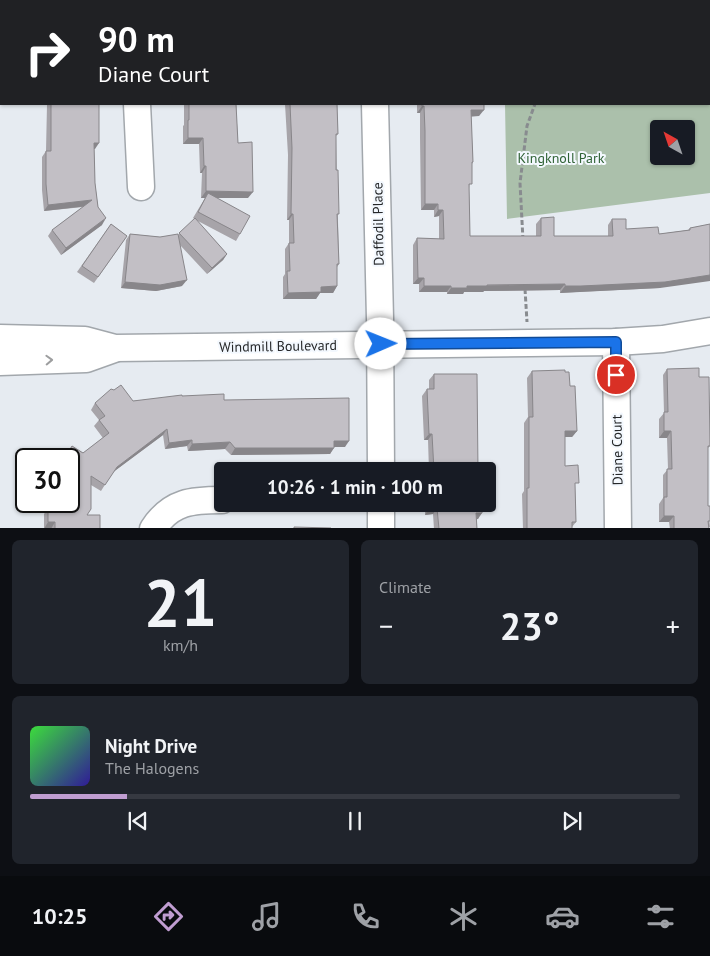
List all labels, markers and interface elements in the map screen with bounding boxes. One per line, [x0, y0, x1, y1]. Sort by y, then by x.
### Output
text: 90 m [98, 16, 175, 62]
icon: right [15, 20, 80, 85]
text: Diane Court [98, 60, 209, 88]
north arrow [650, 120, 695, 165]
map controls [650, 120, 695, 165]
park label: Kingknoll Park [518, 149, 605, 167]
street label: Daffodil Place [368, 182, 388, 266]
position arrow [354, 317, 406, 369]
street label: Windmill Boulevard [219, 336, 337, 356]
pin [595, 354, 637, 396]
one-way arrow [45, 355, 53, 365]
icon: arrive [602, 361, 630, 389]
street label: Diane Court [607, 414, 627, 486]
speed limit sign: 30 [15, 448, 80, 513]
text: 10:26 · 1 min · 100 m [267, 475, 443, 499]
text: 21 [144, 560, 217, 644]
text: Climate [379, 577, 431, 597]
text: 23° [500, 601, 559, 650]
text: − [379, 607, 393, 644]
text: + [666, 607, 680, 644]
text: km/h [163, 635, 198, 655]
text: Night Drive [105, 734, 197, 758]
text: The Halogens [105, 758, 199, 778]
icon: previous [124, 807, 152, 835]
icon: pause [341, 807, 369, 835]
icon: next [558, 807, 586, 835]
icon: directions [151, 899, 186, 934]
icon: music [249, 899, 284, 934]
icon: phone [348, 899, 383, 934]
icon: climate [446, 899, 481, 934]
icon: car [545, 899, 580, 934]
icon: filters [643, 899, 678, 934]
text: 10:25 [32, 902, 88, 930]

